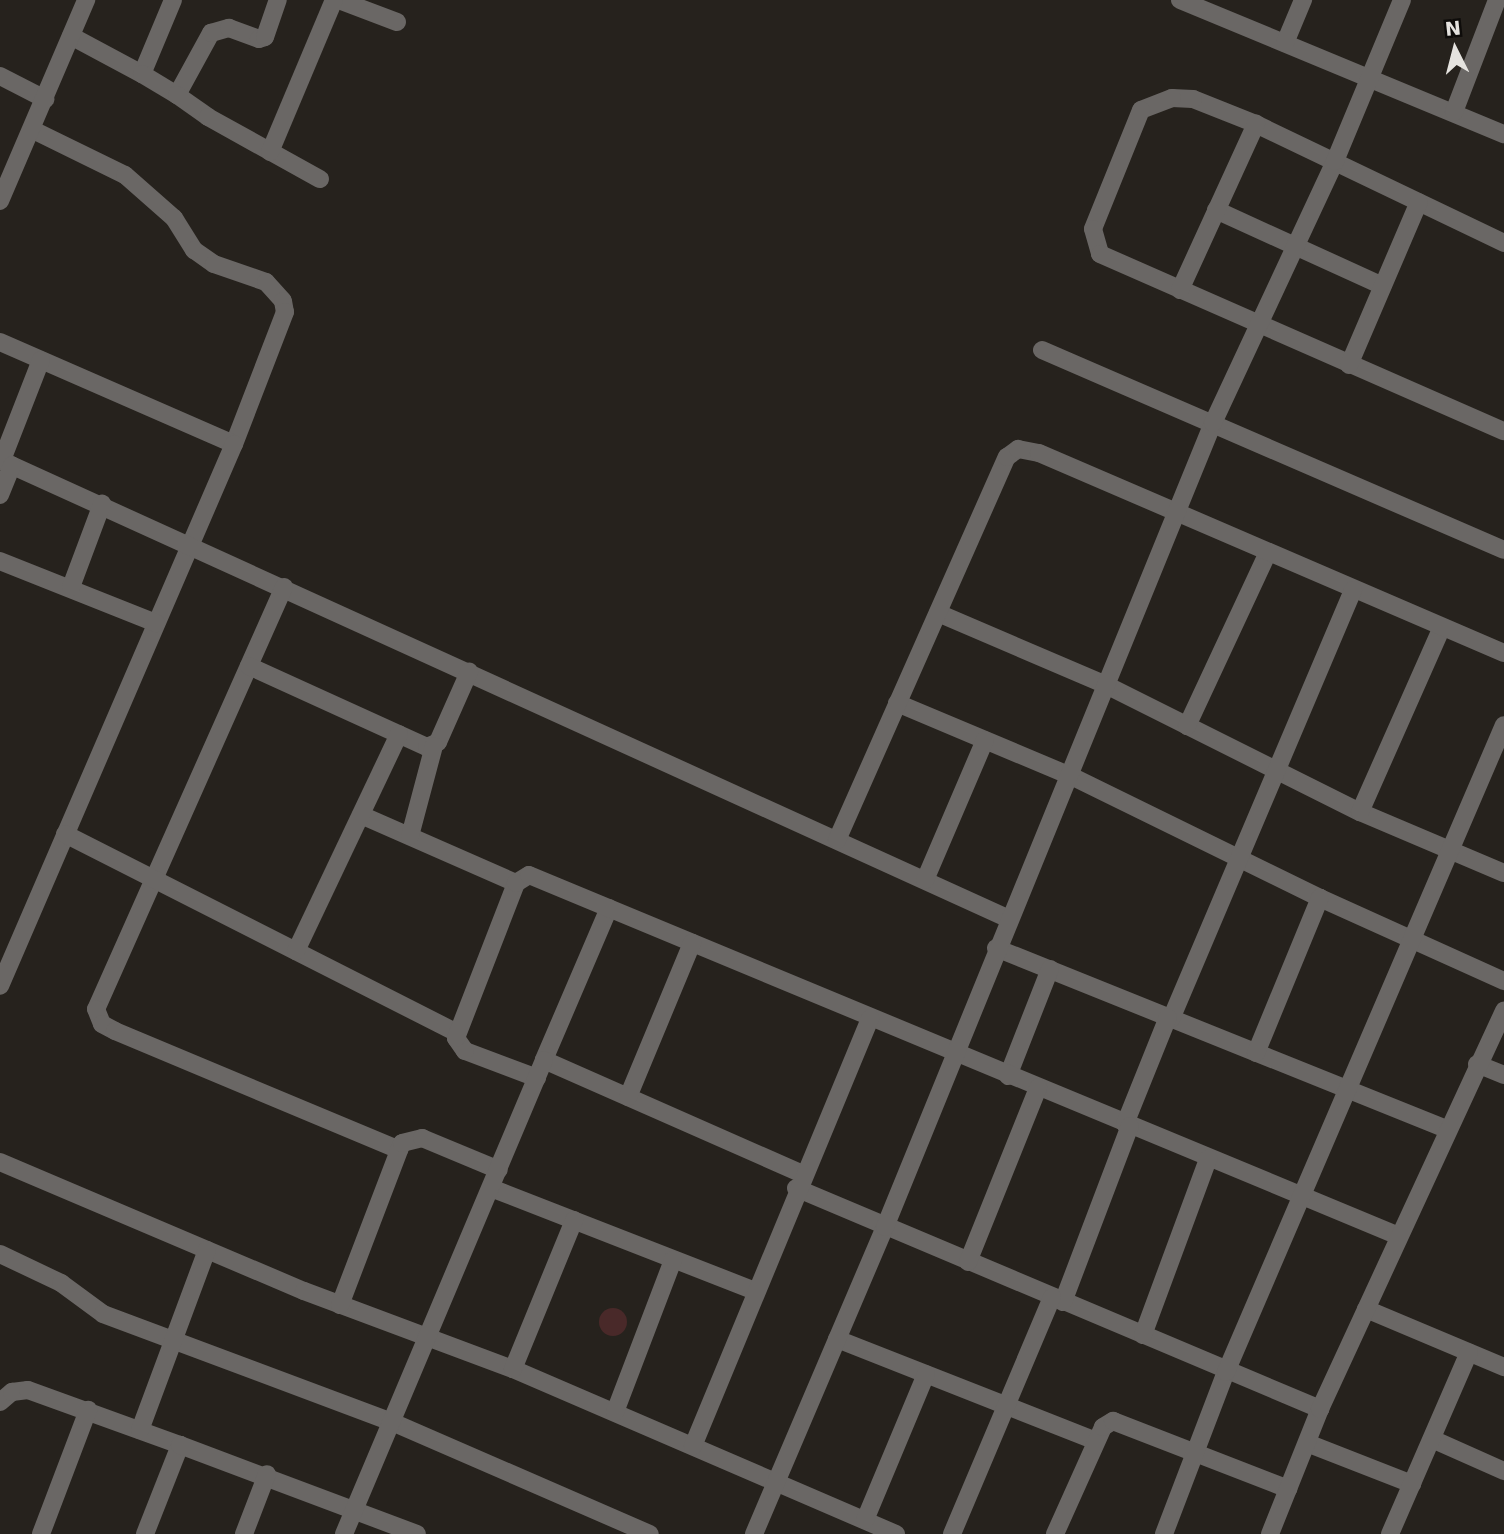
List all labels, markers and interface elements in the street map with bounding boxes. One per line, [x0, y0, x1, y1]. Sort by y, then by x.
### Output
north arrow [1420, 14, 1490, 84]
text: N [1444, 16, 1462, 40]

